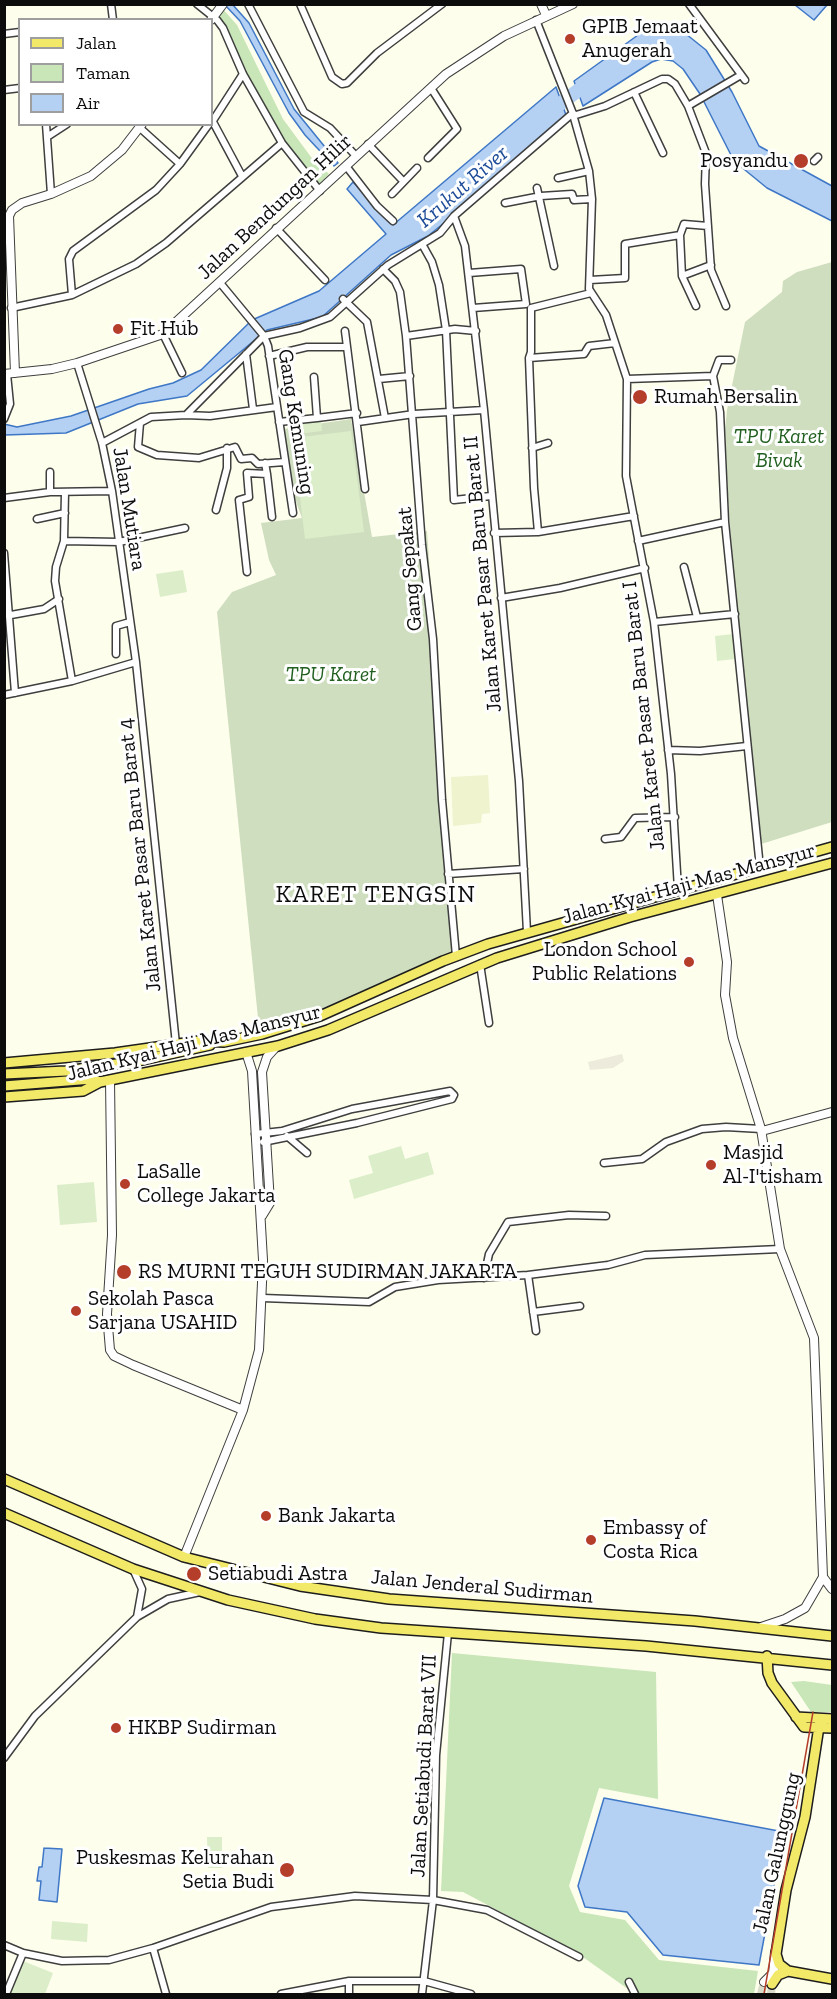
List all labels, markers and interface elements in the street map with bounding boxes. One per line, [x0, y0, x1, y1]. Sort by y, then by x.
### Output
place label: GPIB Jemaat Anugerah [582, 14, 698, 64]
legend [18, 18, 213, 126]
text: Jalan [76, 32, 116, 54]
marker: GPIB Jemaat Anugerah [563, 32, 577, 46]
text: Taman [76, 62, 130, 84]
text: Air [76, 92, 100, 114]
street label: Jalan Bendungan Hilir [193, 129, 357, 285]
water label: Krukut River [412, 140, 514, 234]
place label: Posyandu [700, 148, 788, 174]
marker: Posyandu [792, 152, 810, 170]
place label: Fit Hub [130, 316, 199, 342]
marker: Fit Hub [111, 322, 125, 336]
street label: Gang Kemuning [272, 347, 320, 497]
place label: Rumah Bersalin [654, 384, 798, 410]
marker: Rumah Bersalin [631, 388, 649, 406]
park label: TPU Karet Bivak [734, 424, 824, 474]
street label: Jalan Karet Pasar Baru Barat II [458, 435, 508, 713]
street label: Jalan Mutiara [107, 446, 151, 572]
street label: Gang Sepakat [392, 506, 428, 632]
street label: Jalan Karet Pasar Baru Barat I [617, 580, 671, 852]
park label: TPU Karet [286, 662, 376, 688]
street label: Jalan Karet Pasar Baru Barat 4 [113, 717, 167, 993]
street label: Jalan Kyai Haji Mas Mansyur [560, 838, 818, 930]
district label: KARET TENGSIN [276, 881, 476, 909]
place label: London School Public Relations [532, 937, 677, 987]
marker: London School Public Relations [682, 955, 696, 969]
street label: Jalan Kyai Haji Mas Mansyur [64, 999, 324, 1087]
place label: Masjid Al-I'tisham [723, 1140, 822, 1190]
marker: Masjid Al-I'tisham [704, 1158, 718, 1172]
place label: LaSalle College Jakarta [137, 1159, 275, 1209]
marker: LaSalle College Jakarta [118, 1177, 132, 1191]
place label: RS MURNI TEGUH SUDIRMAN JAKARTA [138, 1259, 517, 1285]
marker: RS MURNI TEGUH SUDIRMAN JAKARTA [115, 1263, 133, 1281]
place label: Sekolah Pasca Sarjana USAHID [88, 1286, 237, 1336]
marker: Sekolah Pasca Sarjana USAHID [69, 1304, 83, 1318]
place label: Bank Jakarta [278, 1503, 396, 1529]
marker: Bank Jakarta [259, 1509, 273, 1523]
place label: Embassy of Costa Rica [603, 1515, 706, 1565]
marker: Embassy of Costa Rica [584, 1533, 598, 1547]
place label: Setiabudi Astra [208, 1561, 348, 1587]
marker: Setiabudi Astra [185, 1565, 203, 1583]
street label: Jalan Jenderal Sudirman [370, 1565, 594, 1609]
street label: Jalan Setiabudi Barat VII [406, 1654, 442, 1878]
place label: HKBP Sudirman [128, 1715, 276, 1741]
marker: HKBP Sudirman [109, 1721, 123, 1735]
street label: Jalan Galunggung [748, 1770, 806, 1936]
place label: Puskesmas Kelurahan Setia Budi [76, 1845, 274, 1895]
marker: Puskesmas Kelurahan Setia Budi [278, 1861, 296, 1879]

